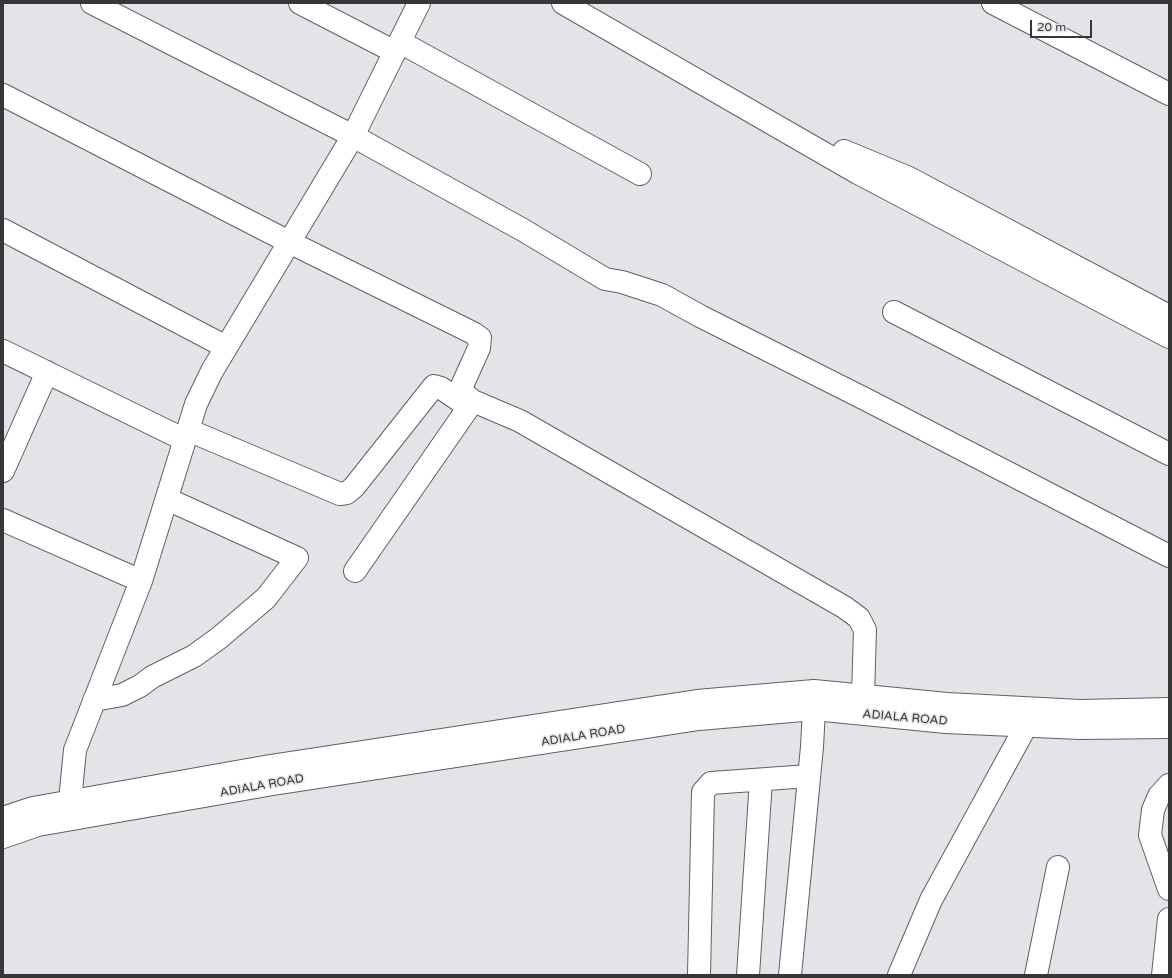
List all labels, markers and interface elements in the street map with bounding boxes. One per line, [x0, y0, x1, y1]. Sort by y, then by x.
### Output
scale bar [1032, 12, 1094, 38]
text: 20 m [1037, 20, 1066, 34]
street label: ADIALA ROAD [862, 707, 948, 729]
street label: ADIALA ROAD [540, 722, 626, 750]
street label: ADIALA ROAD [219, 772, 305, 800]

